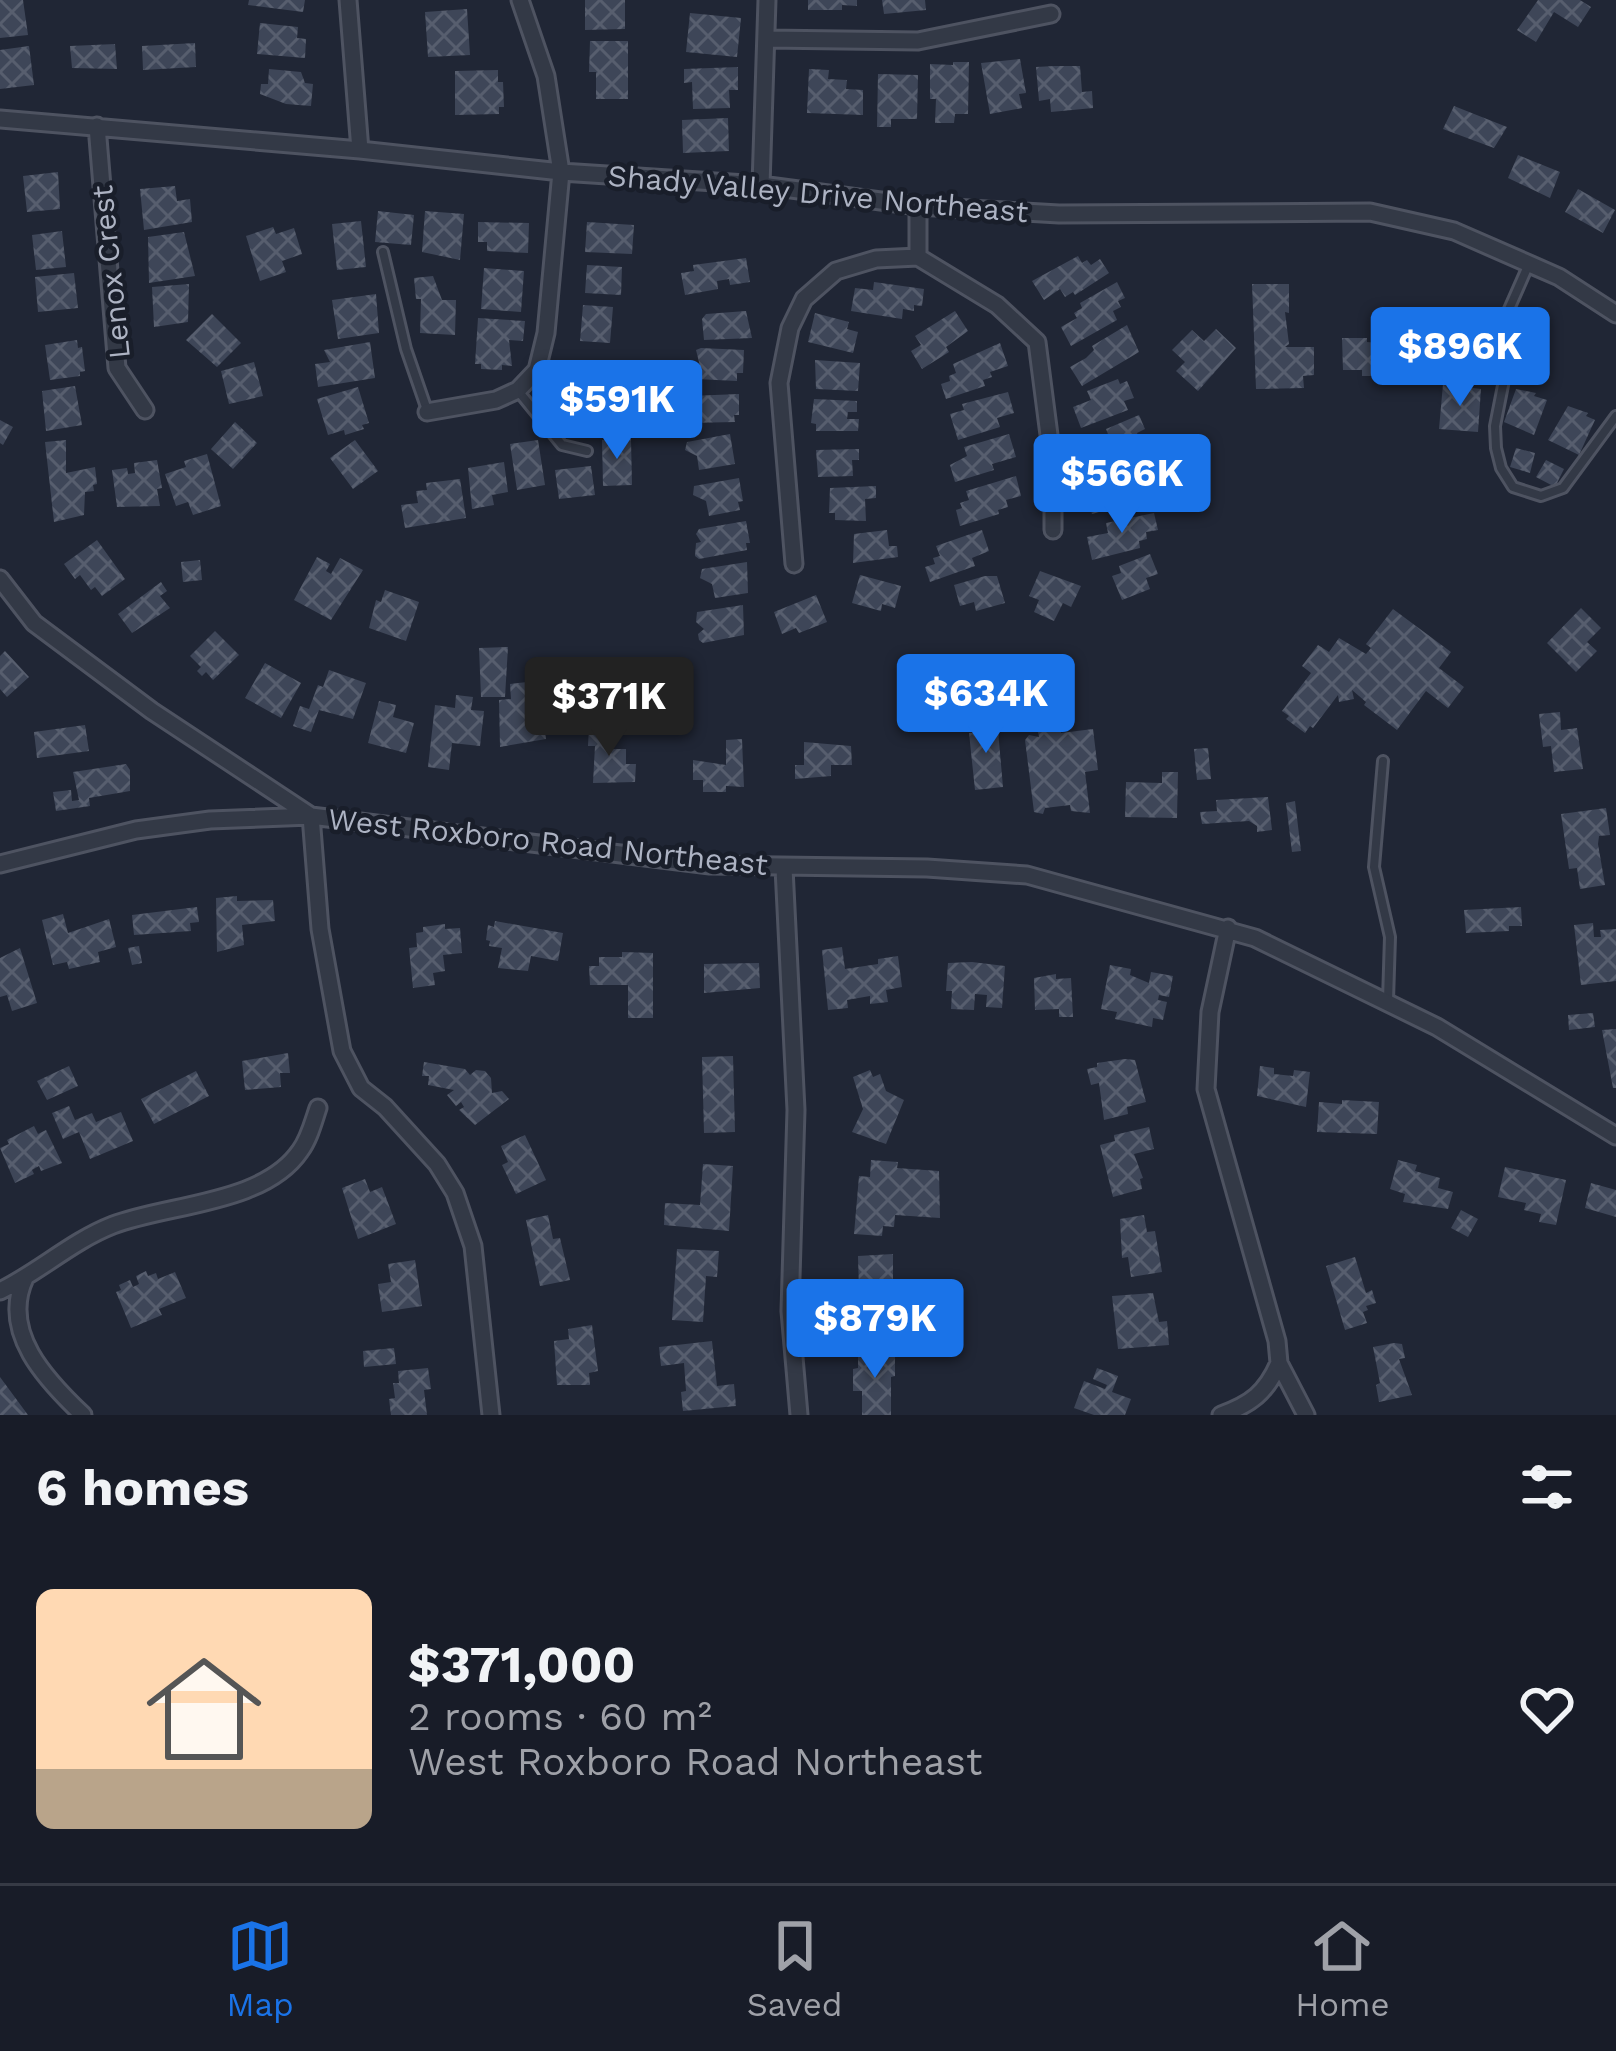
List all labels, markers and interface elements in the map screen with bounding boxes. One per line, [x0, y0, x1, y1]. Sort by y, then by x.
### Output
street label: Shady Valley Drive Northeast [606, 158, 1030, 229]
street label: Lenox Crest [84, 183, 137, 361]
pin: $896K [1376, 307, 1544, 409]
text: $896K [1398, 323, 1522, 368]
pin: $591K [533, 360, 701, 462]
text: $591K [559, 376, 675, 421]
pin: $566K [1038, 434, 1206, 536]
text: $566K [1061, 450, 1183, 495]
pin: $634K [902, 654, 1070, 756]
pin: $371K [525, 657, 693, 759]
text: $634K [924, 670, 1048, 715]
text: $371K [552, 673, 666, 718]
street label: West Roxboro Road Northeast [327, 801, 770, 882]
pin: $879K [791, 1279, 959, 1381]
text: $879K [814, 1295, 936, 1340]
icon: filters [1514, 1454, 1580, 1520]
text: 6 homes [36, 1458, 249, 1517]
text: $371,000 [408, 1635, 635, 1694]
icon: home [132, 1637, 276, 1781]
icon: heart [1514, 1676, 1580, 1742]
text: 2 rooms · 60 m² [408, 1694, 712, 1739]
text: West Roxboro Road Northeast [408, 1739, 982, 1784]
tab: Map [226, 1913, 294, 2024]
tab: Saved [747, 1913, 842, 2024]
tab: Home [1295, 1913, 1390, 2024]

